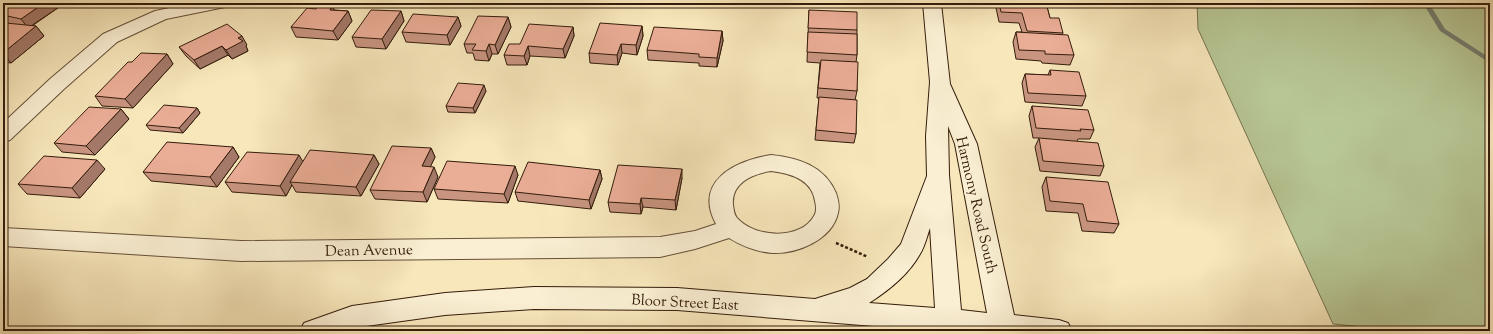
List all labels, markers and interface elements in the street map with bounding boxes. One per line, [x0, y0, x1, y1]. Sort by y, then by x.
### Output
street label: Harmony Road South [950, 135, 1002, 276]
street label: Dean Avenue [325, 240, 413, 263]
street label: Bloor Street East [631, 290, 739, 317]

